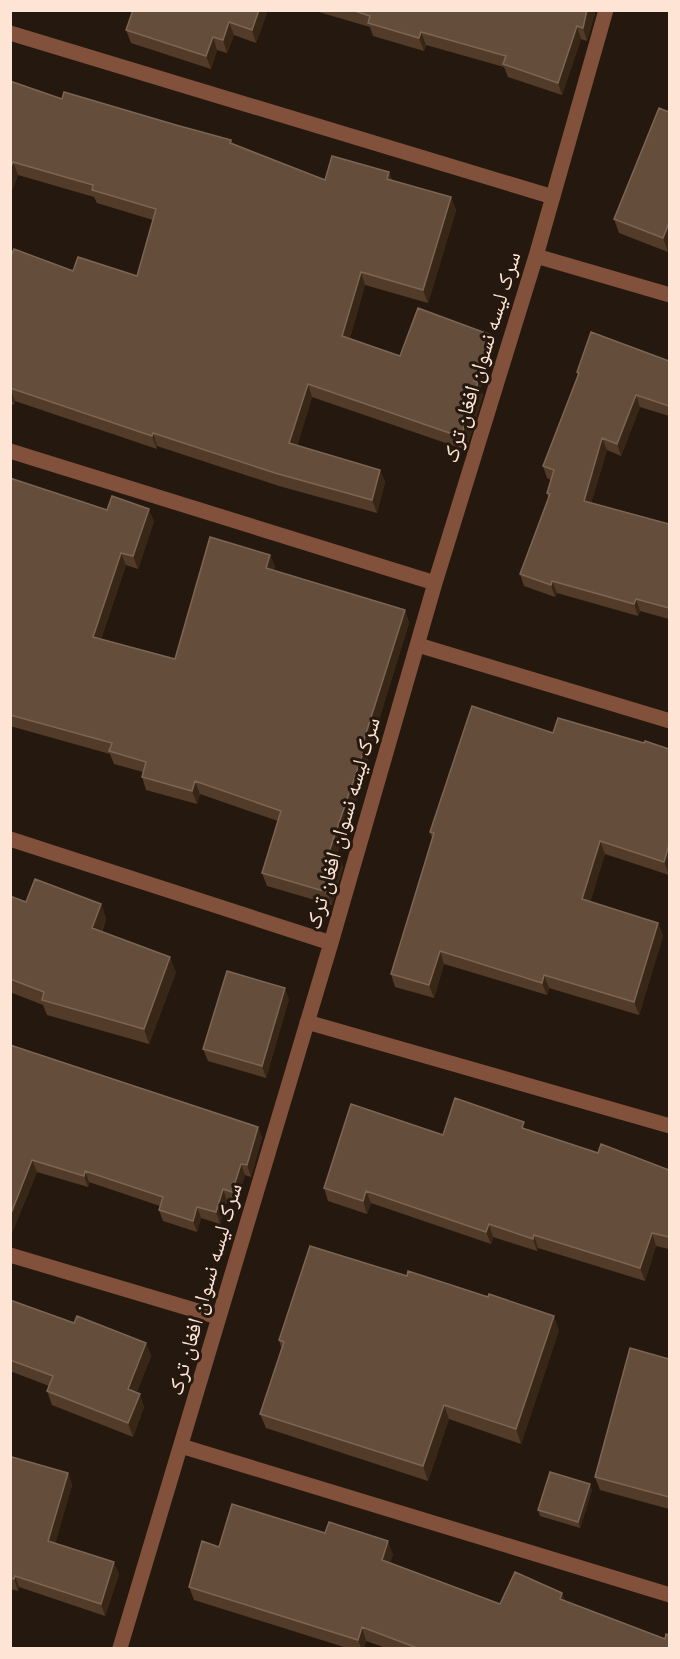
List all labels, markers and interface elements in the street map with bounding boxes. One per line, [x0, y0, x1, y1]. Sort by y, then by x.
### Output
street label: سرک لیسه نسوان افغان‌ ترک [436, 248, 526, 466]
street label: سرک لیسه نسوان افغان‌ ترک [298, 714, 386, 932]
street label: سرک لیسه نسوان افغان‌ ترک [160, 1180, 248, 1398]

